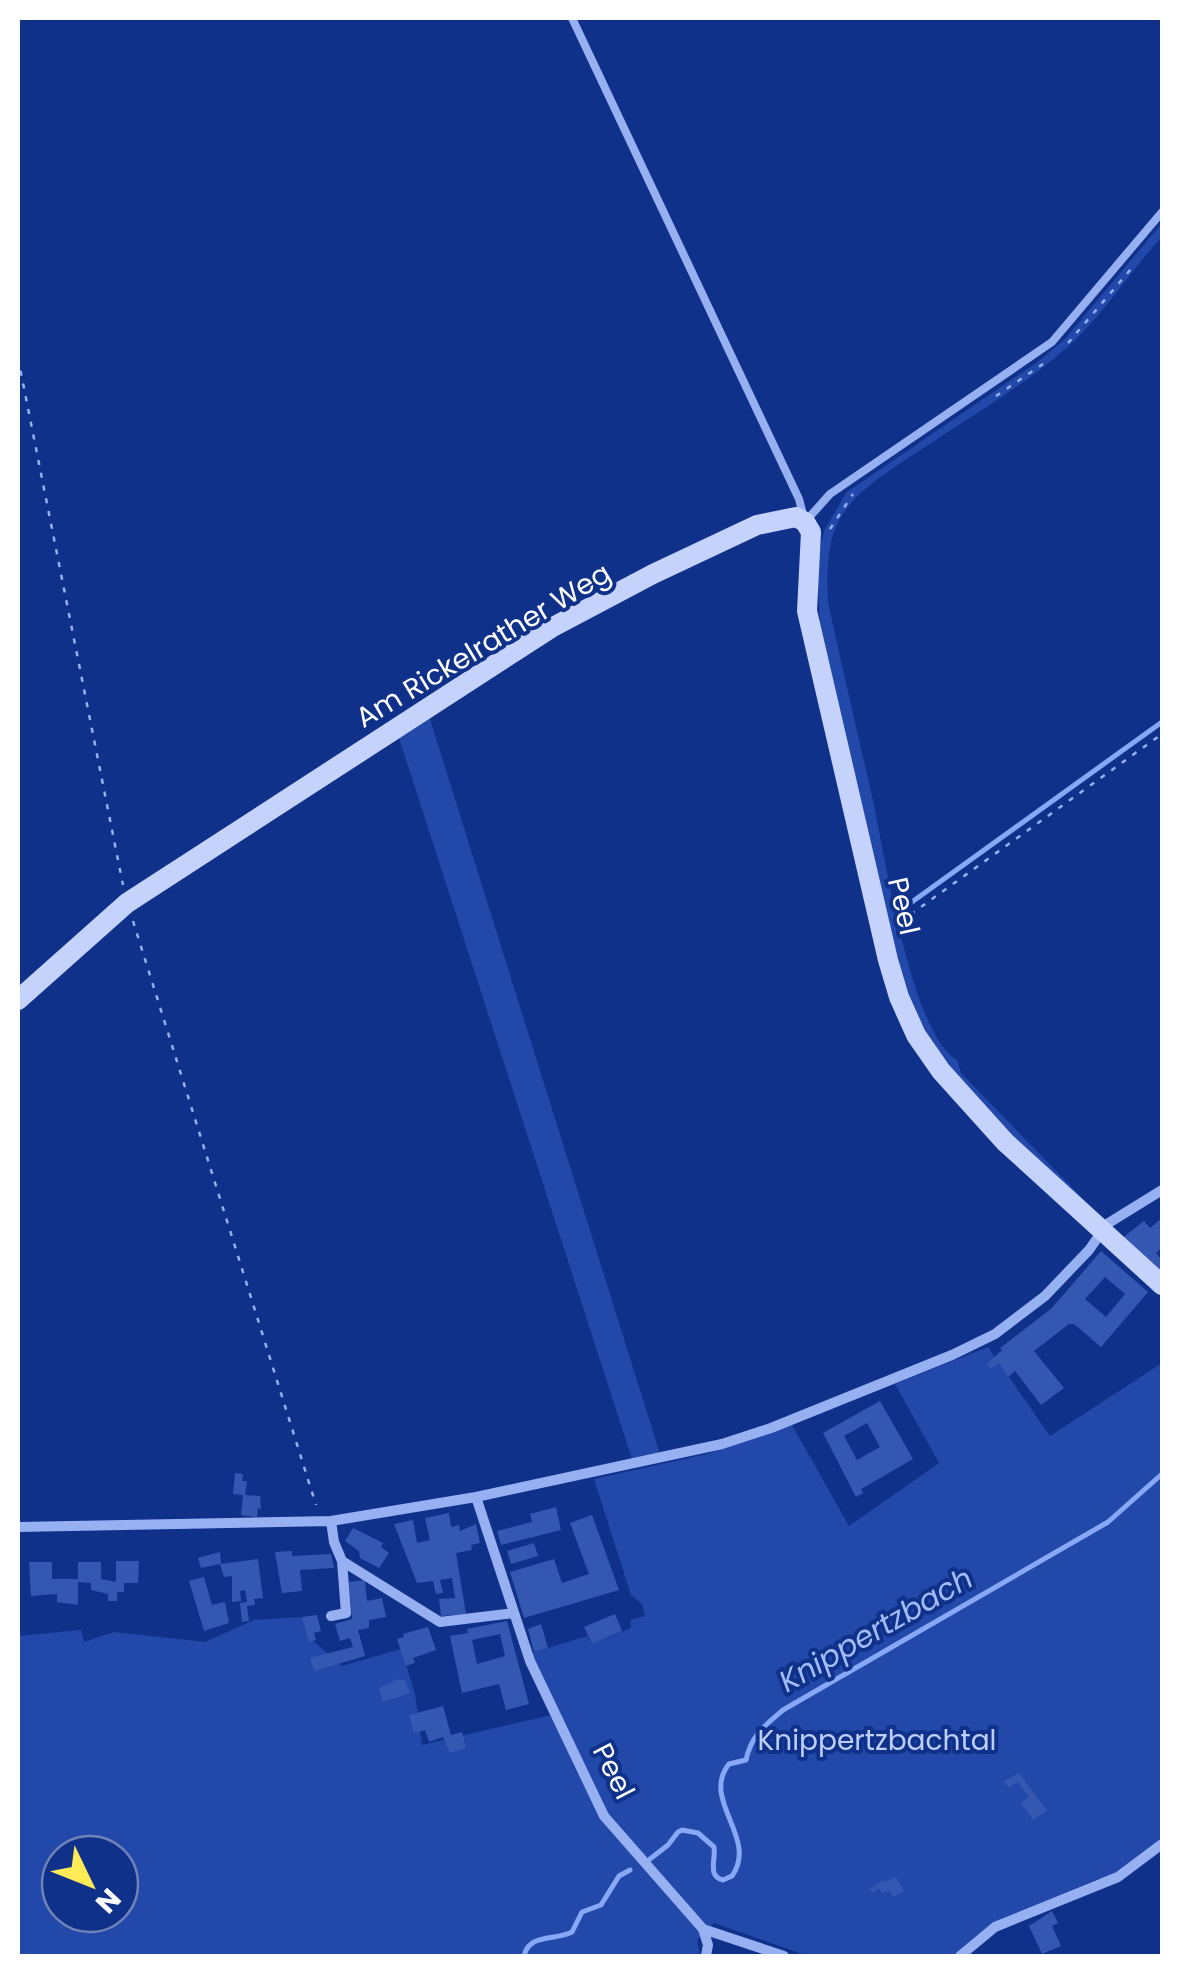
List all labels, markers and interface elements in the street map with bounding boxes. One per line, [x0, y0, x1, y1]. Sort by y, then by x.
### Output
street label: Am Rickelrather Weg [348, 554, 618, 737]
street label: Peel [878, 874, 929, 939]
water label: Knippertzbach [771, 1557, 981, 1703]
park label: Knippertzbachtal [758, 1721, 996, 1760]
street label: Peel [583, 1737, 644, 1806]
north arrow [40, 1834, 140, 1934]
text: N [86, 1880, 129, 1922]

